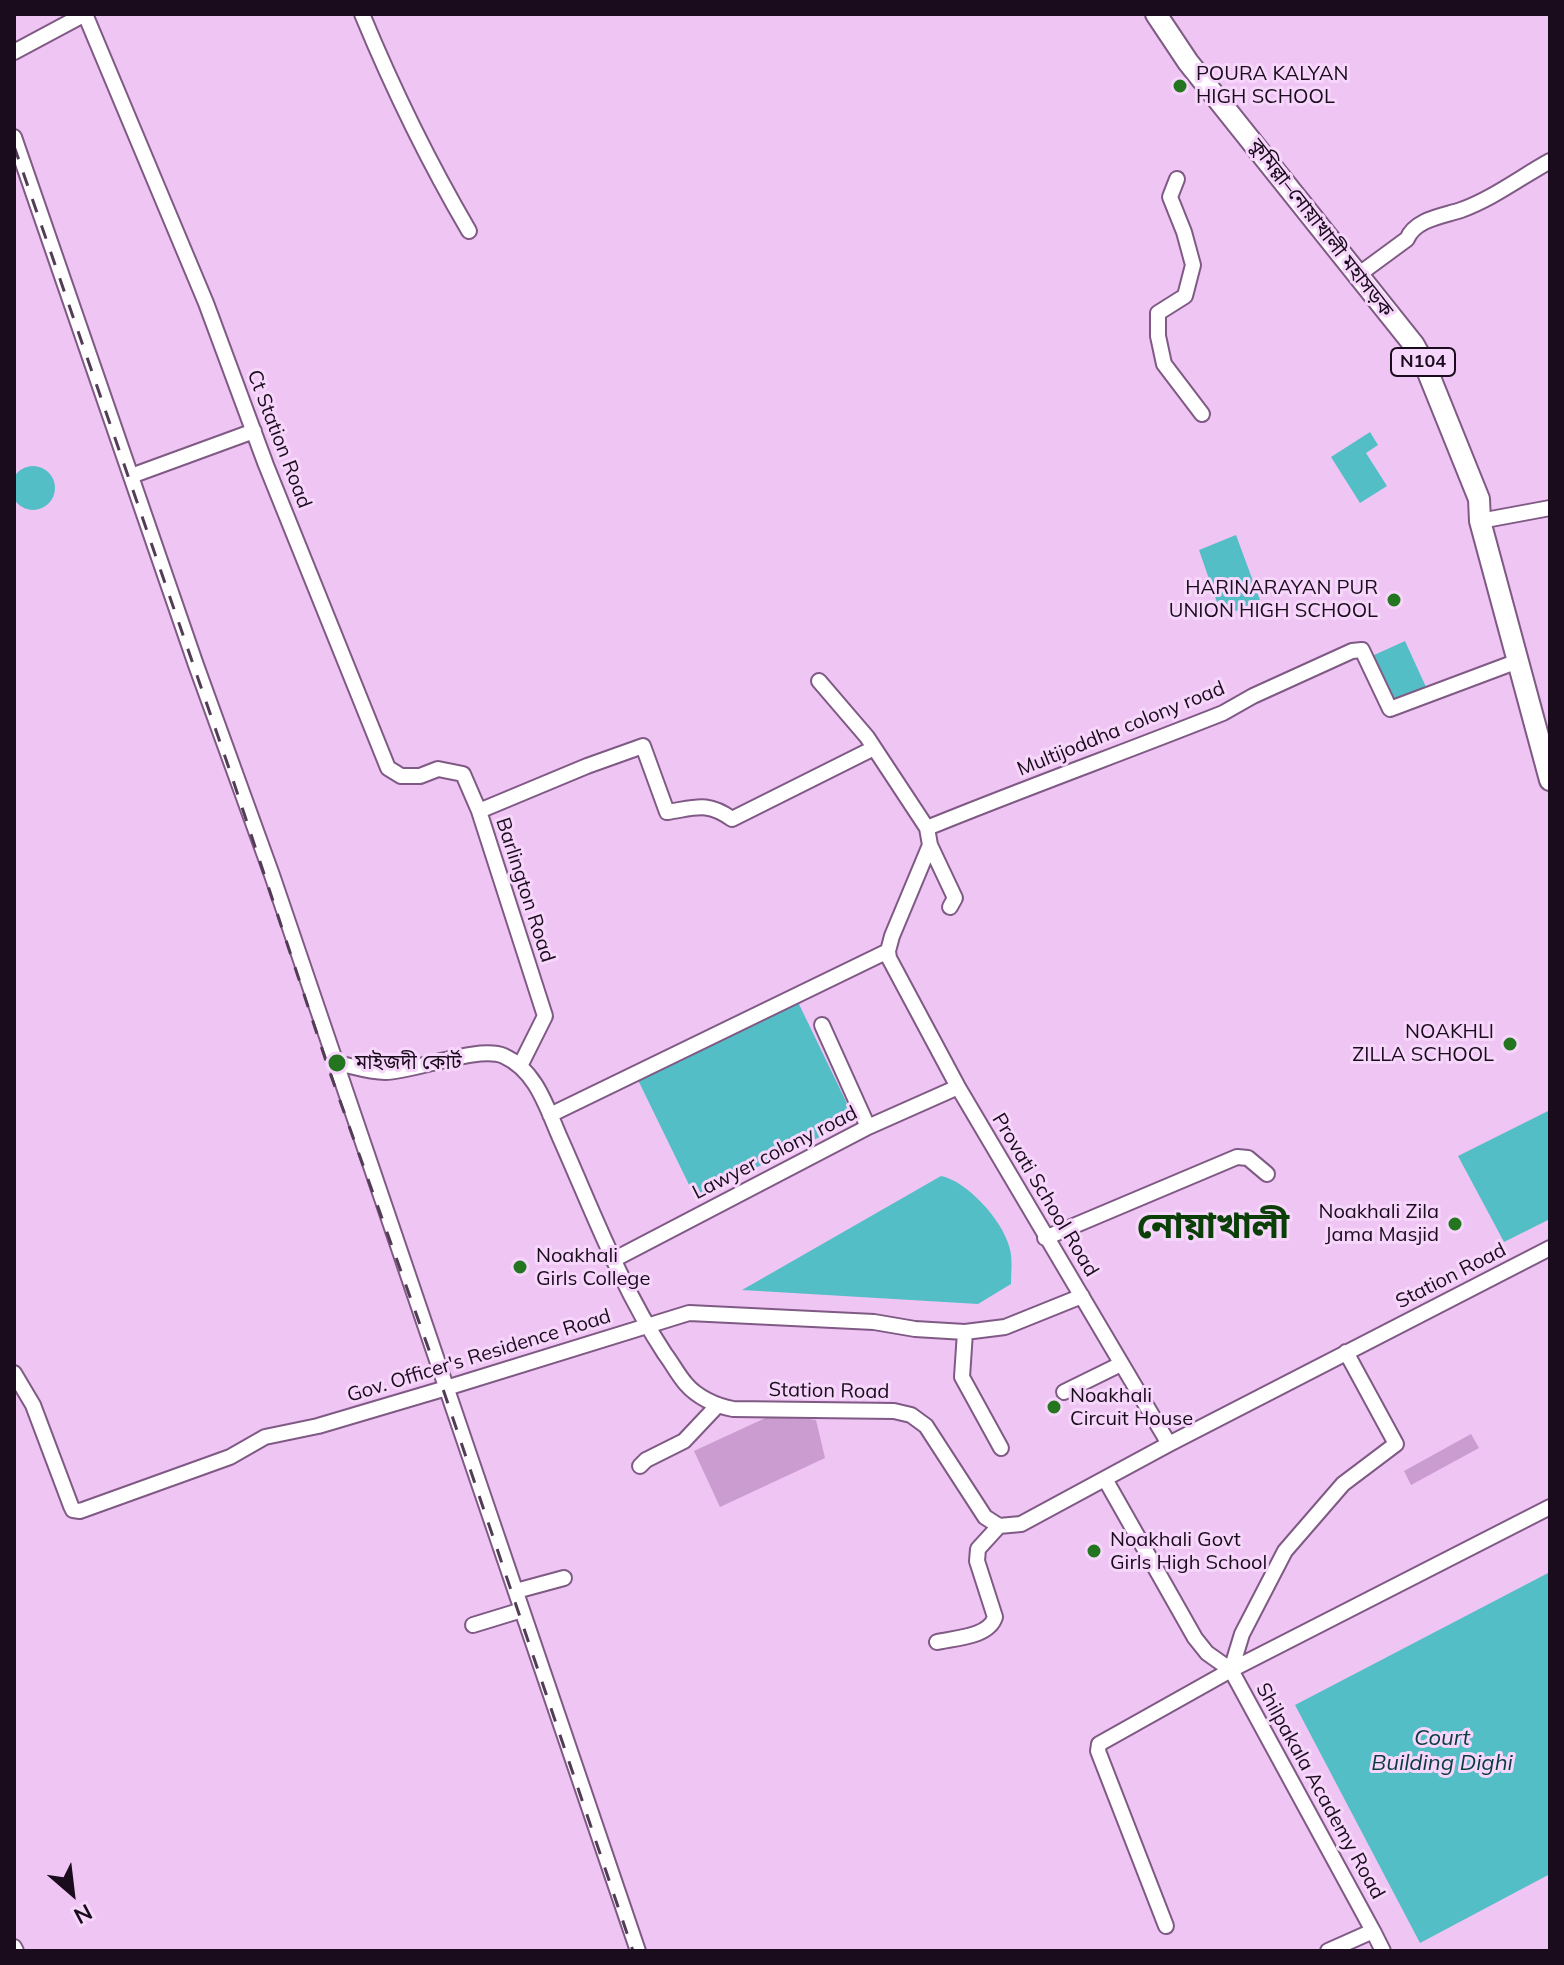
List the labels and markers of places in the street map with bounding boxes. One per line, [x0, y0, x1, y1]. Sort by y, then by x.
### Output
place label: POURA KALYAN HIGH SCHOOL [1196, 62, 1348, 109]
marker: POURA KALYAN HIGH SCHOOL [1171, 77, 1189, 95]
place label: HARINARAYAN PUR UNION HIGH SCHOOL [1169, 576, 1378, 623]
marker: HARINARAYAN PUR UNION HIGH SCHOOL [1385, 591, 1403, 609]
place label: NOAKHLI ZILLA SCHOOL [1352, 1020, 1494, 1067]
marker: NOAKHLI ZILLA SCHOOL [1501, 1035, 1519, 1053]
place label: মাইজদী কোর্ট [355, 1051, 462, 1075]
marker: মাইজদী কোর্ট [326, 1052, 348, 1074]
place label: Noakhali Zila Jama Masjid [1318, 1200, 1439, 1247]
marker: Noakhali Zila Jama Masjid [1446, 1215, 1464, 1233]
place label: Noakhali Girls College [536, 1244, 650, 1291]
marker: Noakhali Girls College [511, 1258, 529, 1276]
place label: Noakhali Circuit House [1070, 1384, 1193, 1431]
marker: Noakhali Circuit House [1045, 1398, 1063, 1416]
place label: Noakhali Govt Girls High School [1110, 1528, 1267, 1575]
marker: Noakhali Govt Girls High School [1085, 1542, 1103, 1560]

